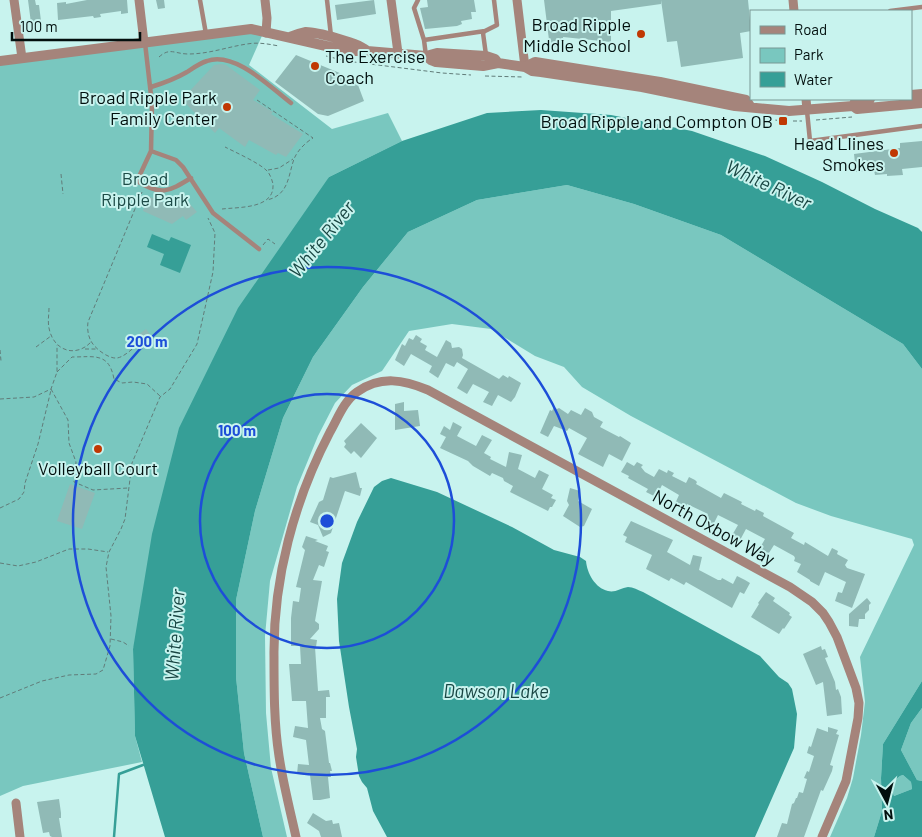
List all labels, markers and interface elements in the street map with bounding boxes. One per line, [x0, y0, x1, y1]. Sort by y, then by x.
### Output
scale bar [12, 10, 140, 42]
legend [750, 10, 912, 100]
place label: Broad Ripple Middle School [523, 13, 631, 56]
text: 100 m [20, 17, 58, 35]
text: Road [794, 20, 827, 38]
marker: Broad Ripple Middle School [635, 28, 647, 40]
place label: The Exercise Coach [325, 45, 425, 88]
text: Park [794, 45, 824, 63]
marker: The Exercise Coach [309, 60, 321, 72]
text: Water [794, 70, 833, 88]
place label: Broad Ripple Park Family Center [79, 86, 217, 129]
marker: Broad Ripple Park Family Center [221, 101, 233, 113]
place label: Broad Ripple and Compton OB [540, 110, 773, 132]
marker: Broad Ripple and Compton OB [777, 115, 789, 127]
place label: Head Llines Smokes [793, 132, 884, 175]
marker: Head Llines Smokes [888, 147, 900, 159]
water label: White River [723, 154, 817, 214]
park label: Broad Ripple Park [101, 167, 189, 210]
water label: White River [283, 195, 360, 282]
text: 200 m [126, 332, 168, 350]
text: 100 m [218, 421, 256, 439]
marker: Volleyball Court [92, 443, 104, 455]
place label: Volleyball Court [38, 457, 158, 479]
street label: North Oxbow Way [649, 484, 779, 570]
centre of rings [318, 512, 336, 530]
water label: White River [159, 587, 189, 682]
water label: Dawson Lake [443, 679, 549, 702]
north arrow [862, 777, 912, 827]
text: N [883, 806, 894, 824]

